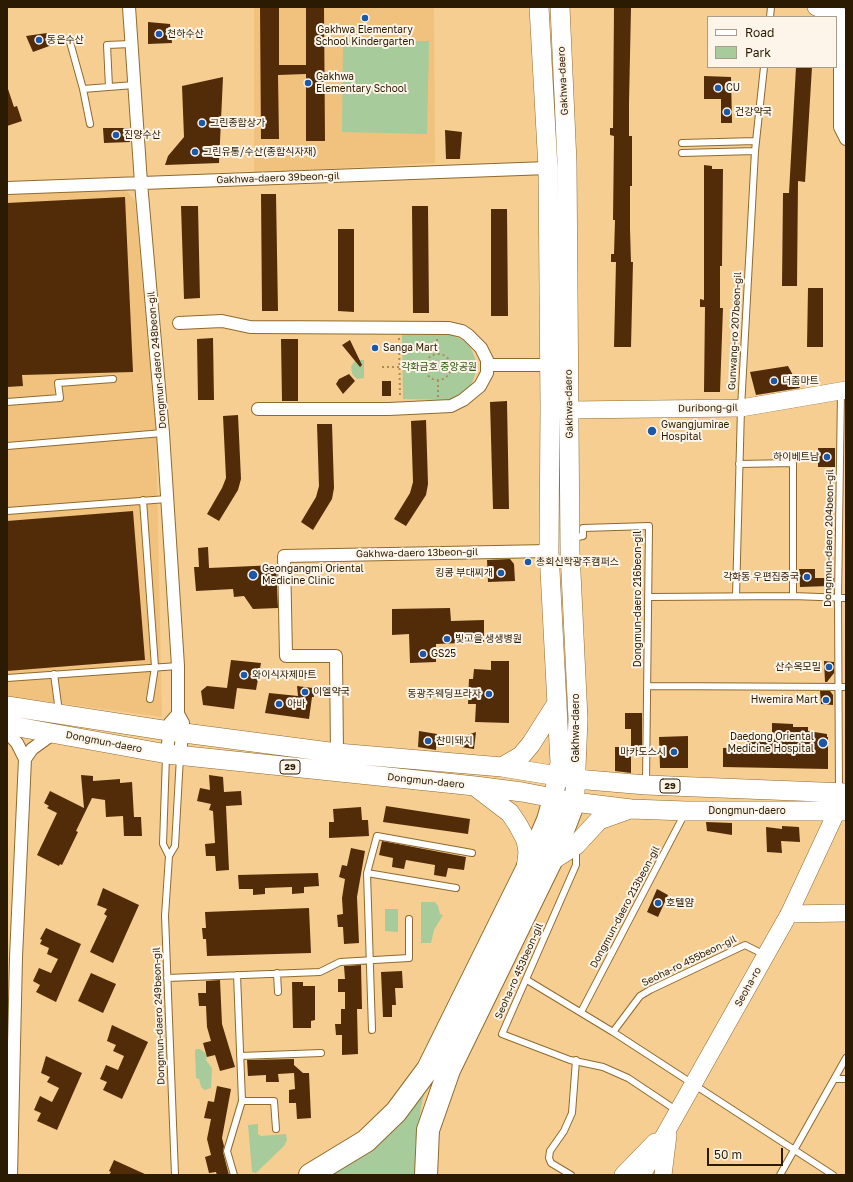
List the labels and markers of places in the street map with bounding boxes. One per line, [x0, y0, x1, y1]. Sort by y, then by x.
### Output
marker: Gakhwa Elementary School Kindergarten [360, 13, 370, 23]
place label: Gakhwa Elementary School Kindergarten [315, 24, 415, 48]
place label: 천하수산 [167, 28, 204, 40]
marker: 천하수산 [154, 29, 164, 39]
place label: 동은수산 [47, 34, 84, 46]
marker: 동은수산 [34, 35, 44, 45]
place label: Gakhwa Elementary School [316, 71, 407, 94]
marker: Gakhwa Elementary School [303, 78, 313, 88]
place label: CU [726, 82, 740, 94]
marker: CU [713, 83, 723, 93]
place label: 건강약국 [735, 106, 772, 118]
marker: 건강약국 [722, 107, 732, 117]
place label: 그린종합상가 [210, 117, 265, 129]
marker: 그린종합상가 [197, 118, 207, 128]
place label: 진양수산 [124, 129, 161, 141]
marker: 진양수산 [111, 130, 121, 140]
place label: 그린유통/수산(종합식자재) [203, 146, 317, 158]
marker: 그린유통/수산(종합식자재) [190, 147, 200, 157]
place label: Sanga Mart [383, 342, 438, 354]
marker: Sanga Mart [370, 343, 380, 353]
place label: 더줌마트 [782, 375, 819, 387]
marker: 더줌마트 [769, 376, 779, 386]
place label: Gwangjumirae Hospital [661, 419, 729, 442]
marker: Gwangjumirae Hospital [646, 425, 658, 437]
place label: 하이베트남 [773, 451, 819, 463]
marker: 하이베트남 [822, 452, 832, 462]
place label: 총회신학광주캠퍼스 [536, 556, 619, 568]
marker: 총회신학광주캠퍼스 [523, 557, 533, 567]
place label: Geongangmi Oriental Medicine Clinic [262, 563, 364, 586]
place label: 킹콩 부대찌개 [435, 567, 493, 579]
marker: 킹콩 부대찌개 [496, 568, 506, 578]
marker: Geongangmi Oriental Medicine Clinic [247, 569, 259, 581]
place label: 각화동 우편집중국 [723, 571, 799, 583]
marker: 각화동 우편집중국 [802, 572, 812, 582]
place label: 빛고을 생생병원 [455, 633, 522, 645]
marker: 빛고을 생생병원 [442, 634, 452, 644]
place label: GS25 [431, 648, 456, 660]
marker: GS25 [418, 649, 428, 659]
place label: 산수옥모밀 [775, 661, 821, 673]
marker: 산수옥모밀 [824, 662, 834, 672]
place label: 와이식자제마트 [252, 669, 316, 681]
marker: 와이식자제마트 [239, 670, 249, 680]
place label: 이엘약국 [313, 686, 350, 698]
marker: 이엘약국 [300, 687, 310, 697]
place label: 동광주웨딩프라자 [407, 688, 481, 700]
marker: 동광주웨딩프라자 [484, 689, 494, 699]
place label: Hwemira Mart [751, 694, 818, 706]
marker: Hwemira Mart [821, 695, 831, 705]
place label: 아바 [287, 698, 305, 710]
marker: 아바 [274, 699, 284, 709]
place label: Daedong Oriental Medicine Hospital [728, 731, 814, 754]
place label: 찬미돼지 [436, 735, 473, 747]
marker: 찬미돼지 [423, 736, 433, 746]
marker: Daedong Oriental Medicine Hospital [817, 737, 829, 749]
place label: 마카도스시 [620, 746, 666, 758]
marker: 마카도스시 [669, 747, 679, 757]
place label: 호텔얌 [666, 897, 694, 909]
marker: 호텔얌 [653, 898, 663, 908]

